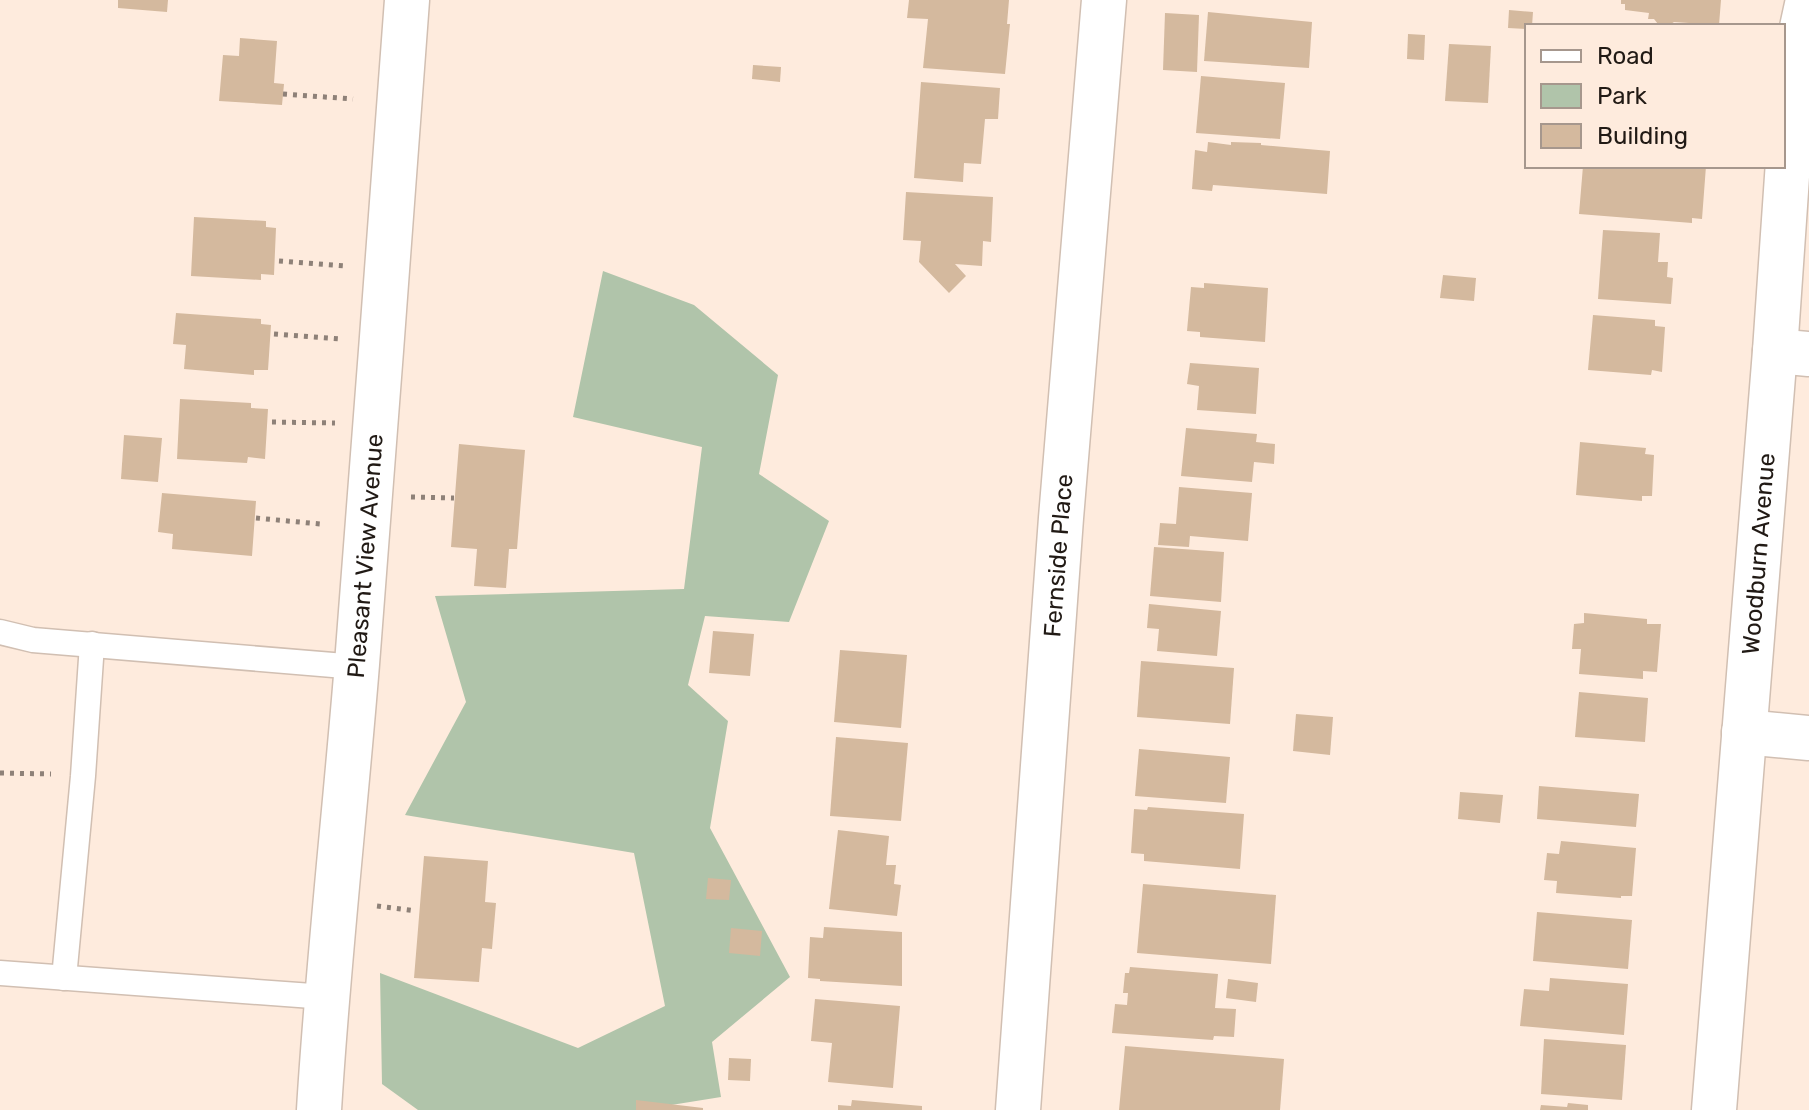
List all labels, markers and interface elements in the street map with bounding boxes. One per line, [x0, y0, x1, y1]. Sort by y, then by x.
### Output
legend [1525, 24, 1785, 168]
text: Road [1597, 42, 1654, 70]
text: Park [1597, 82, 1648, 110]
text: Building [1597, 122, 1688, 150]
street label: Pleasant View Avenue [342, 433, 389, 679]
street label: Woodburn Avenue [1737, 452, 1781, 656]
street label: Fernside Place [1038, 473, 1079, 638]

